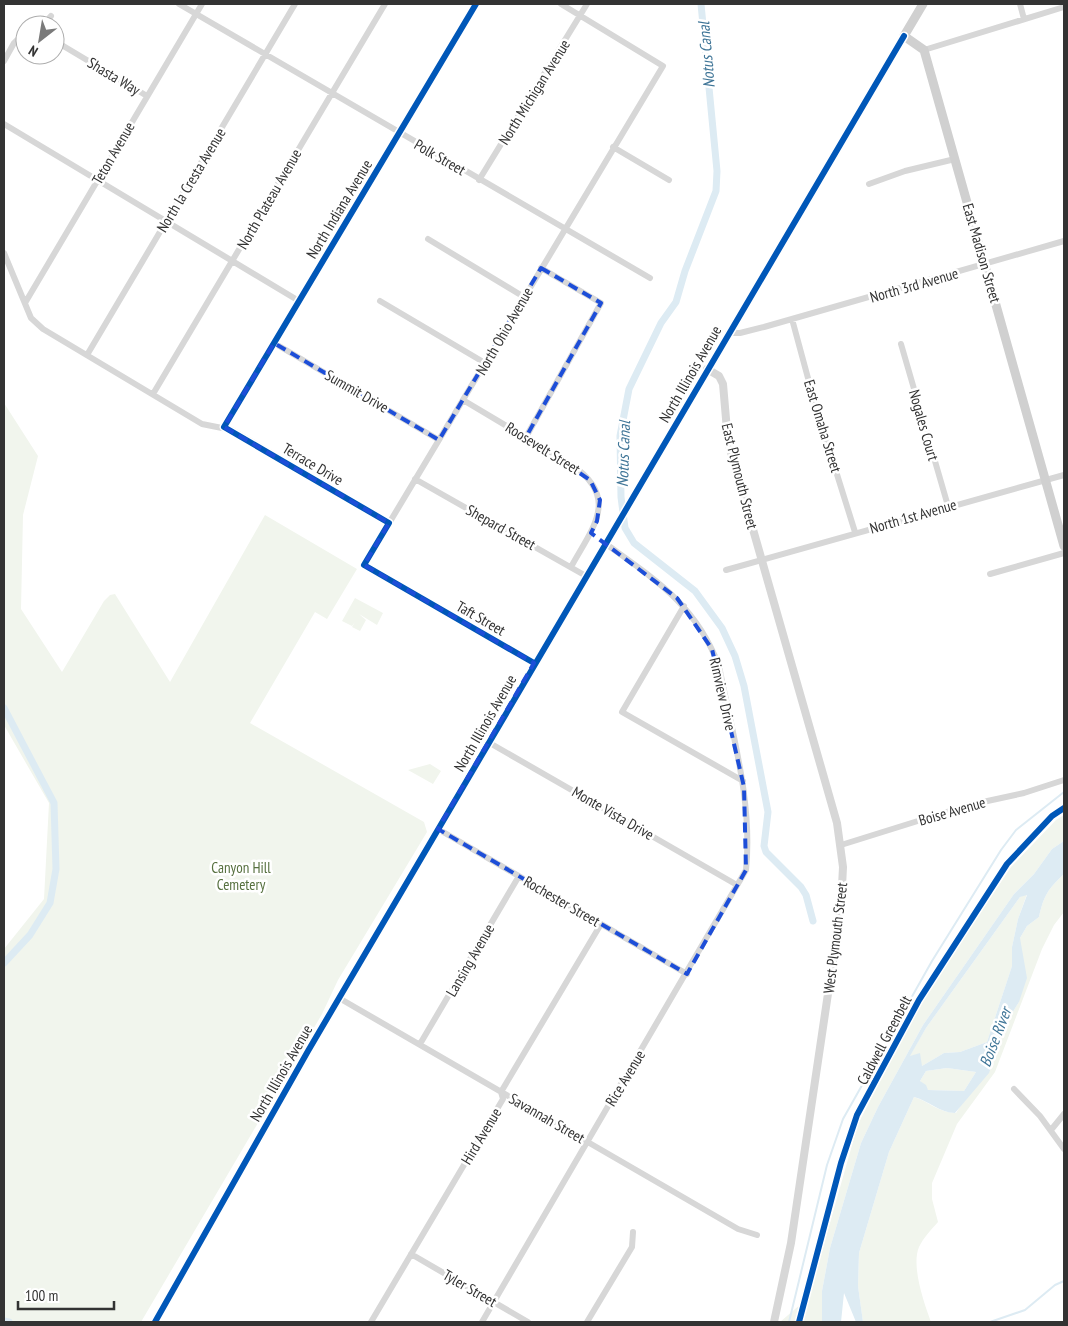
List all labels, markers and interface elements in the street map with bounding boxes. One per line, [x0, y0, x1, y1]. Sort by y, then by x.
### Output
north arrow [15, 15, 65, 65]
water label: Notus Canal [693, 20, 719, 89]
street label: North Michigan Avenue [494, 36, 574, 148]
text: N [25, 41, 41, 61]
street label: Shasta Way [84, 53, 144, 99]
street label: Teton Avenue [87, 118, 139, 188]
street label: North la Cresta Avenue [152, 124, 230, 236]
street label: Polk Street [411, 135, 469, 179]
street label: North Plateau Avenue [233, 145, 305, 253]
street label: North Indiana Avenue [302, 156, 376, 262]
street label: East Madison Street [959, 201, 1005, 305]
street label: North 3rd Avenue [868, 263, 960, 307]
street label: North Ohio Avenue [471, 284, 537, 378]
street label: North Illinois Avenue [655, 322, 725, 426]
street label: Summit Drive [322, 365, 392, 417]
street label: East Omaha Street [800, 377, 846, 475]
street label: Nogales Court [905, 387, 943, 463]
street label: Roosevelt Street [502, 418, 584, 478]
water label: Notus Canal [612, 419, 634, 488]
street label: East Plymouth Street [718, 421, 762, 531]
street label: Terrace Drive [279, 439, 347, 489]
street label: North 1st Avenue [867, 495, 959, 537]
street label: Shepard Street [463, 500, 539, 554]
street label: Taft Street [453, 596, 509, 640]
street label: Rimview Drive [705, 656, 741, 732]
street label: North Illinois Avenue [450, 671, 520, 775]
street label: Monte Vista Drive [569, 782, 657, 844]
street label: Boise Avenue [916, 792, 988, 830]
park label: Canyon Hill Cemetery [211, 858, 271, 894]
street label: Rochester Street [521, 872, 603, 930]
street label: West Plymouth Street [819, 881, 851, 995]
street label: Lansing Avenue [442, 920, 498, 1000]
street label: Caldwell Greenbelt [853, 992, 915, 1088]
water label: Boise River [975, 1002, 1016, 1069]
street label: North Illinois Avenue [246, 1021, 316, 1125]
street label: Rice Avenue [601, 1046, 649, 1110]
street label: Savannah Street [506, 1089, 588, 1147]
street label: Hird Avenue [457, 1104, 505, 1168]
street label: Tyler Street [440, 1265, 500, 1311]
scale bar [18, 1278, 114, 1310]
text: 100 m [25, 1286, 58, 1305]

